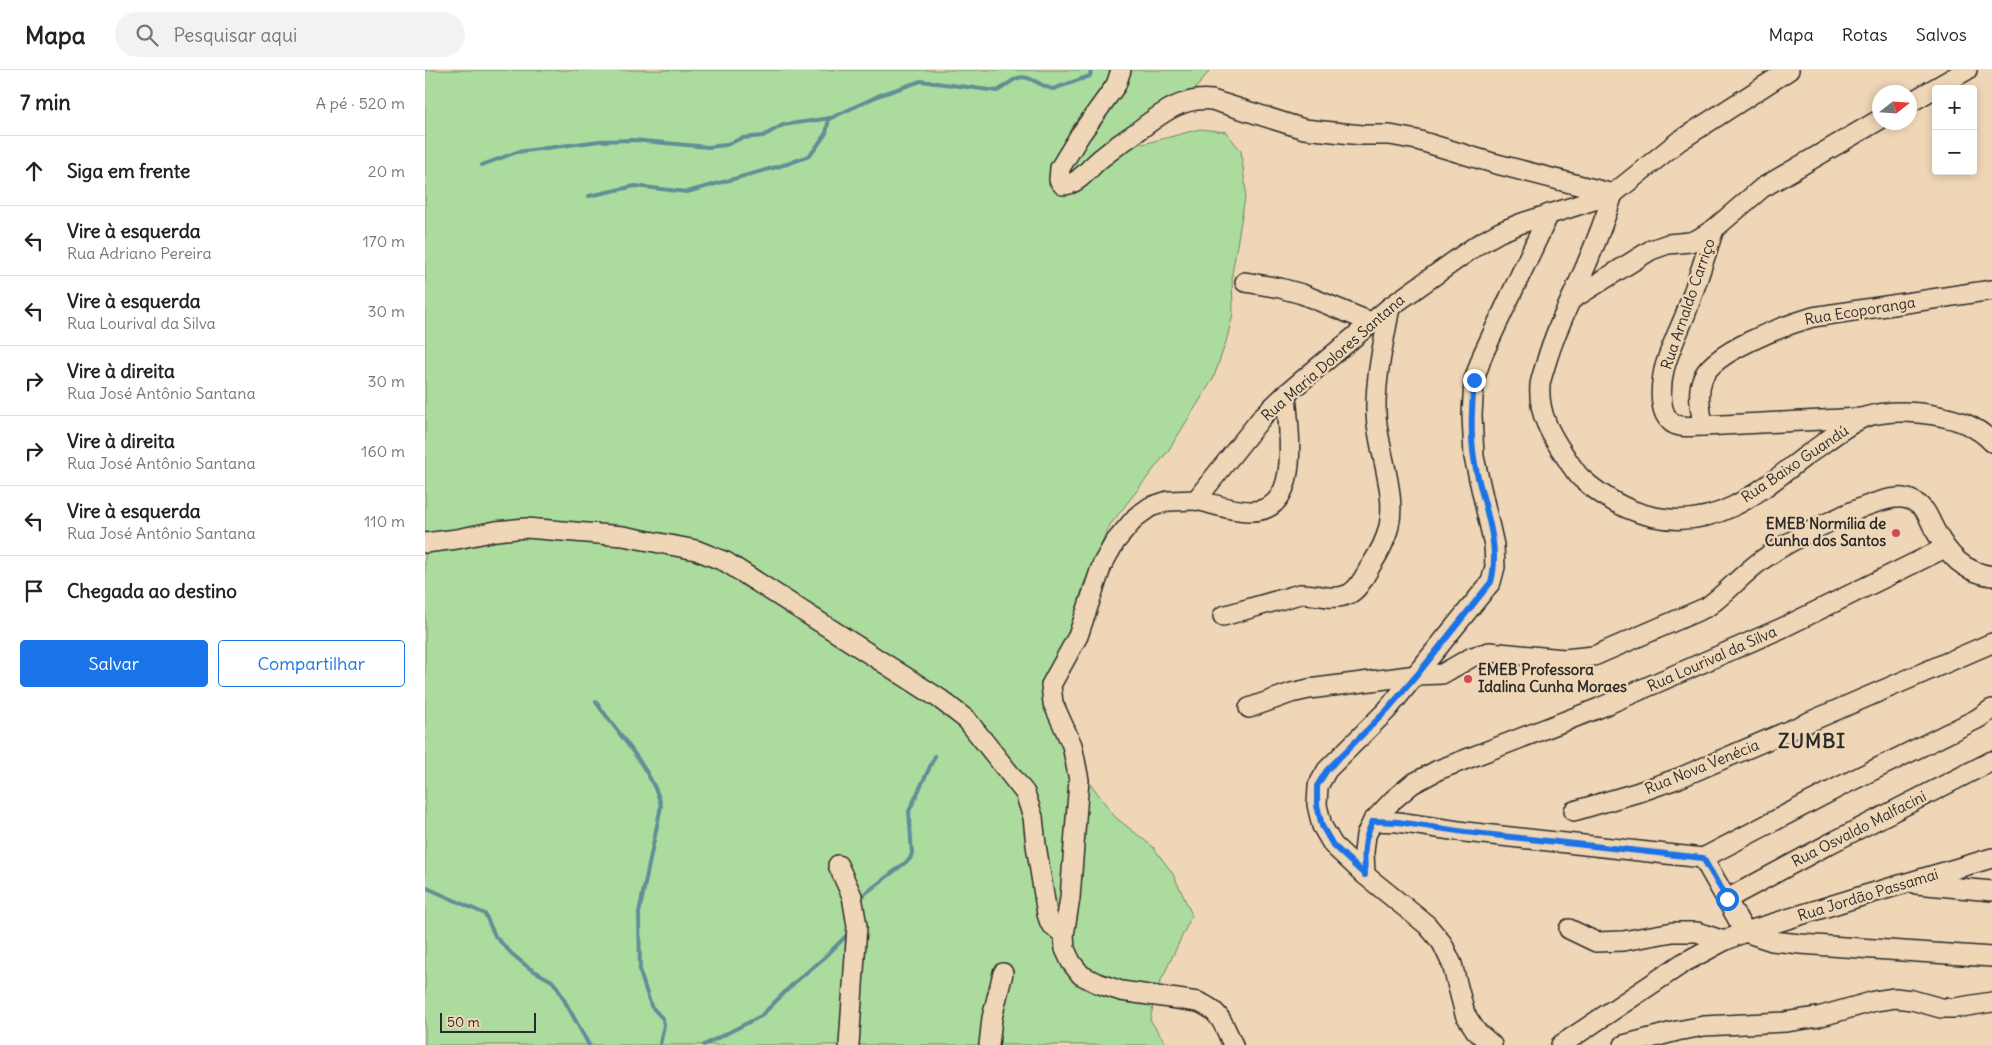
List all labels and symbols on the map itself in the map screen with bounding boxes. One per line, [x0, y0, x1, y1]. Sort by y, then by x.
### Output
north arrow [1872, 85, 1917, 130]
street label: Rua Arnaldo Carriço [1656, 236, 1719, 372]
street label: Rua Maria Dolores Santana [1257, 290, 1409, 425]
street label: Rua Ecoporanga [1803, 292, 1917, 329]
route end [1463, 369, 1486, 392]
street label: Rua Baixo Guandú [1737, 420, 1852, 507]
place label: EMEB Normília de Cunha dos Santos [1765, 514, 1886, 550]
marker: EMEB Normília de Cunha dos Santos [1890, 527, 1902, 539]
street label: Rua Lourival da Silva [1644, 621, 1780, 696]
place label: EMEB Professora Idalina Cunha Moraes [1478, 660, 1627, 696]
marker: EMEB Professora Idalina Cunha Moraes [1462, 673, 1474, 685]
district label: ZUMBI [1778, 728, 1846, 753]
street label: Rua Nova Venécia [1642, 735, 1762, 798]
street label: Rua Osvaldo Malfacini [1788, 786, 1929, 871]
street label: Rua Jordão Passamai [1795, 864, 1940, 925]
route start [1716, 888, 1739, 911]
scale bar [440, 1010, 536, 1033]

